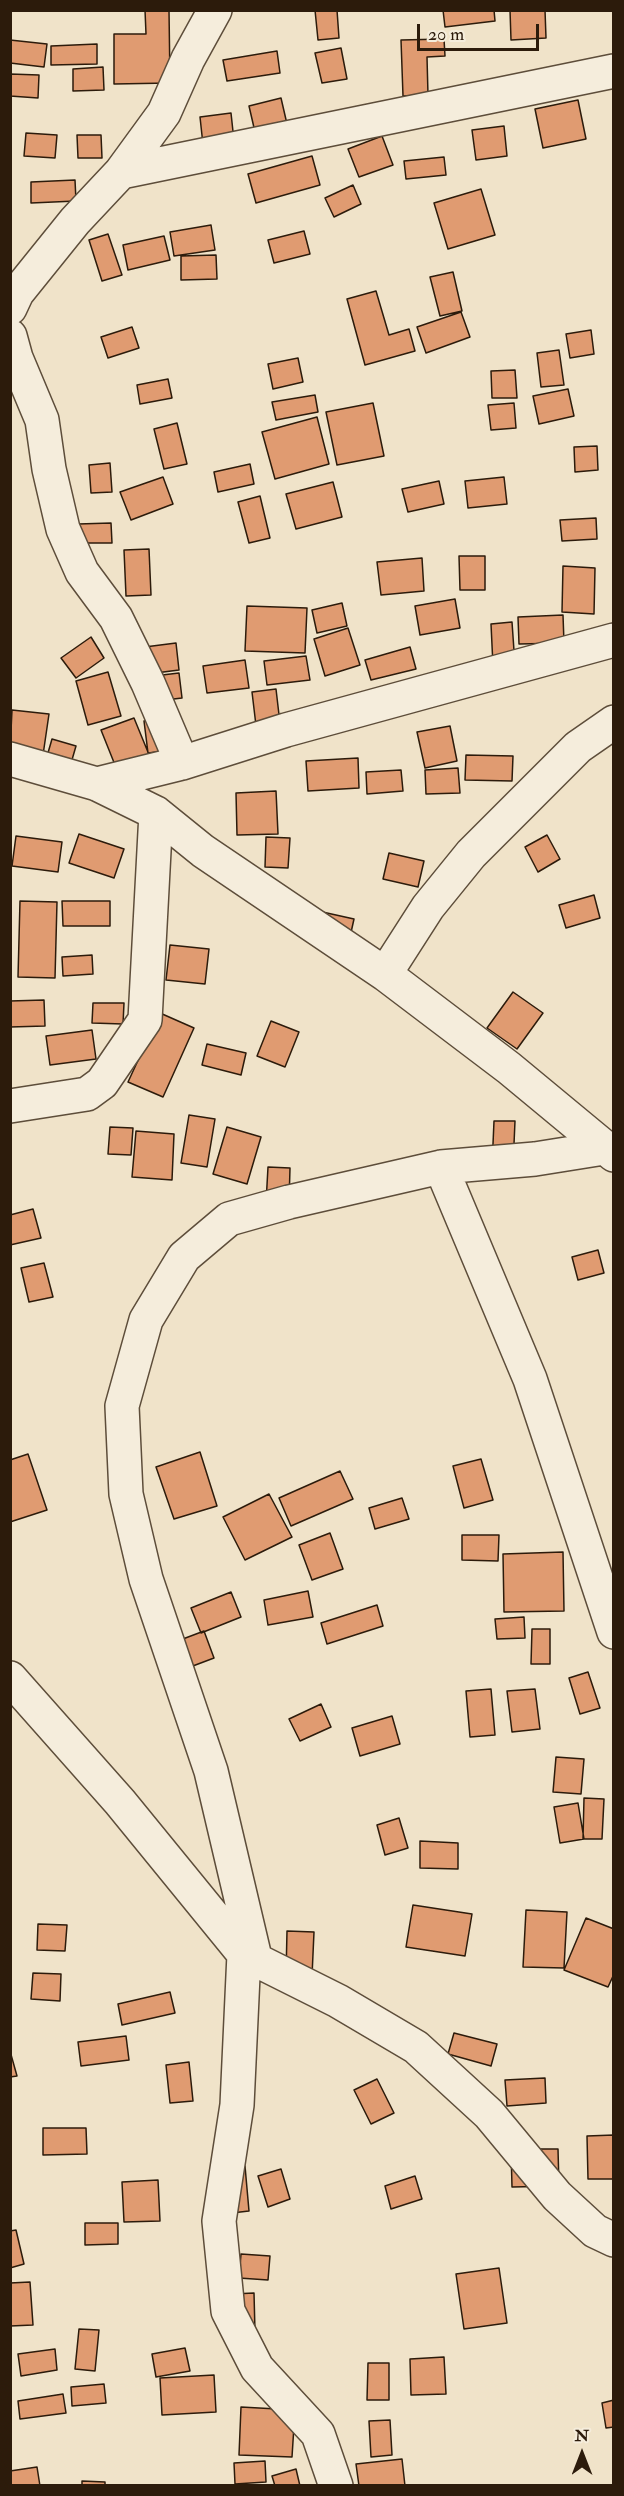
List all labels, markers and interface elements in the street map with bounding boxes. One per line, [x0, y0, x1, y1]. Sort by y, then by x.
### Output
scale bar [420, 12, 542, 50]
text: 20 m [428, 23, 464, 46]
north arrow [552, 2424, 612, 2484]
text: N [575, 2426, 589, 2446]

